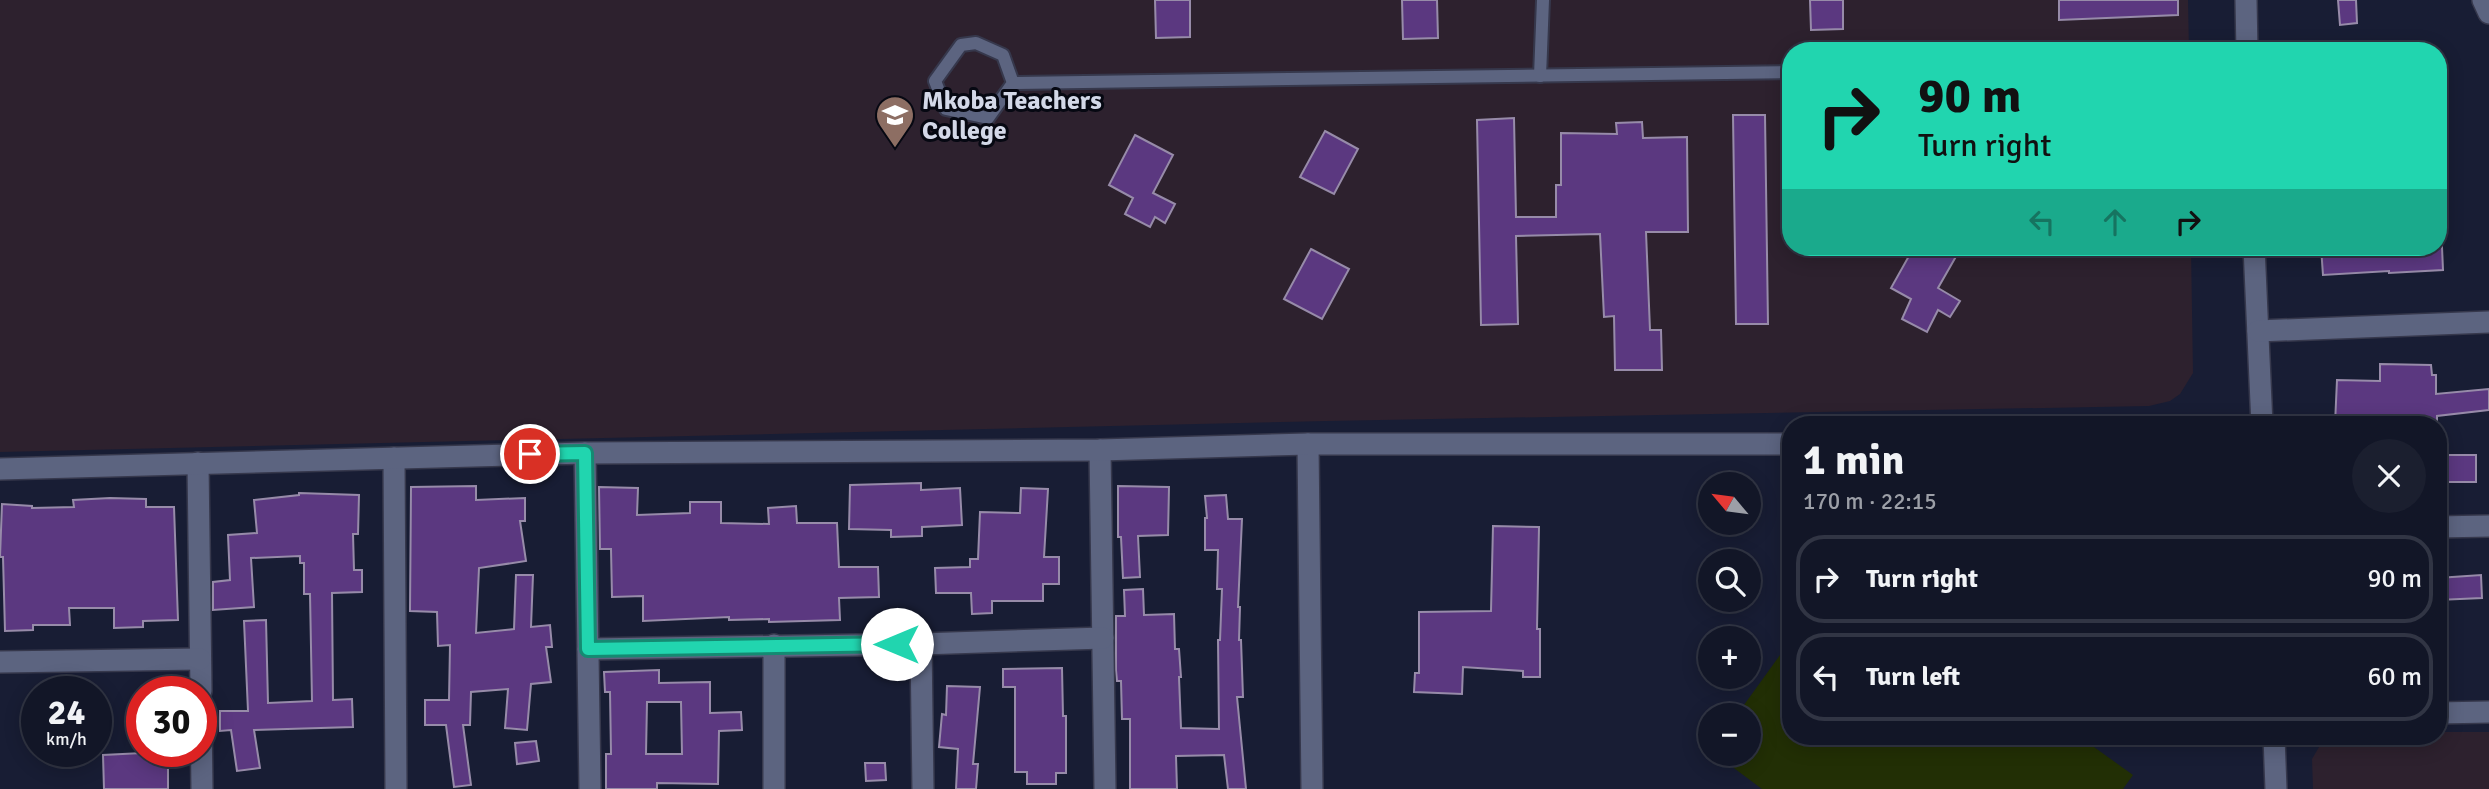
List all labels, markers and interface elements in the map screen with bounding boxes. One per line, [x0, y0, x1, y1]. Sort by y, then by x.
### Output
text: 90 m [1918, 66, 2021, 126]
icon: right [1803, 70, 1894, 161]
place label: Mkoba Teachers College [922, 85, 1102, 147]
school or university icon: Mkoba Teachers College [874, 94, 916, 149]
text: Turn right [1918, 126, 2051, 165]
icon: left [2023, 203, 2061, 241]
icon: ahead [2096, 203, 2134, 241]
icon: right [2169, 203, 2207, 241]
pin [500, 424, 560, 484]
icon: arrive [511, 435, 549, 473]
text: 1 min [1803, 435, 1904, 486]
button: close [2352, 439, 2426, 513]
north arrow [1698, 472, 1760, 536]
map controls [1698, 472, 1761, 766]
text: 170 m · 22:15 [1803, 487, 1937, 516]
button: search [1698, 549, 1761, 612]
icon: right [1807, 560, 1845, 598]
text: Turn right [1866, 563, 1978, 595]
text: 90 m [2367, 563, 2422, 595]
position arrow [860, 607, 934, 681]
button: + [1698, 626, 1761, 689]
icon: left [1807, 658, 1845, 696]
text: Turn left [1866, 661, 1960, 693]
text: 60 m [2367, 661, 2422, 693]
speed limit sign: 30 [126, 676, 217, 767]
text: 24 [48, 691, 85, 734]
button: − [1698, 703, 1761, 766]
text: km/h [46, 728, 87, 750]

